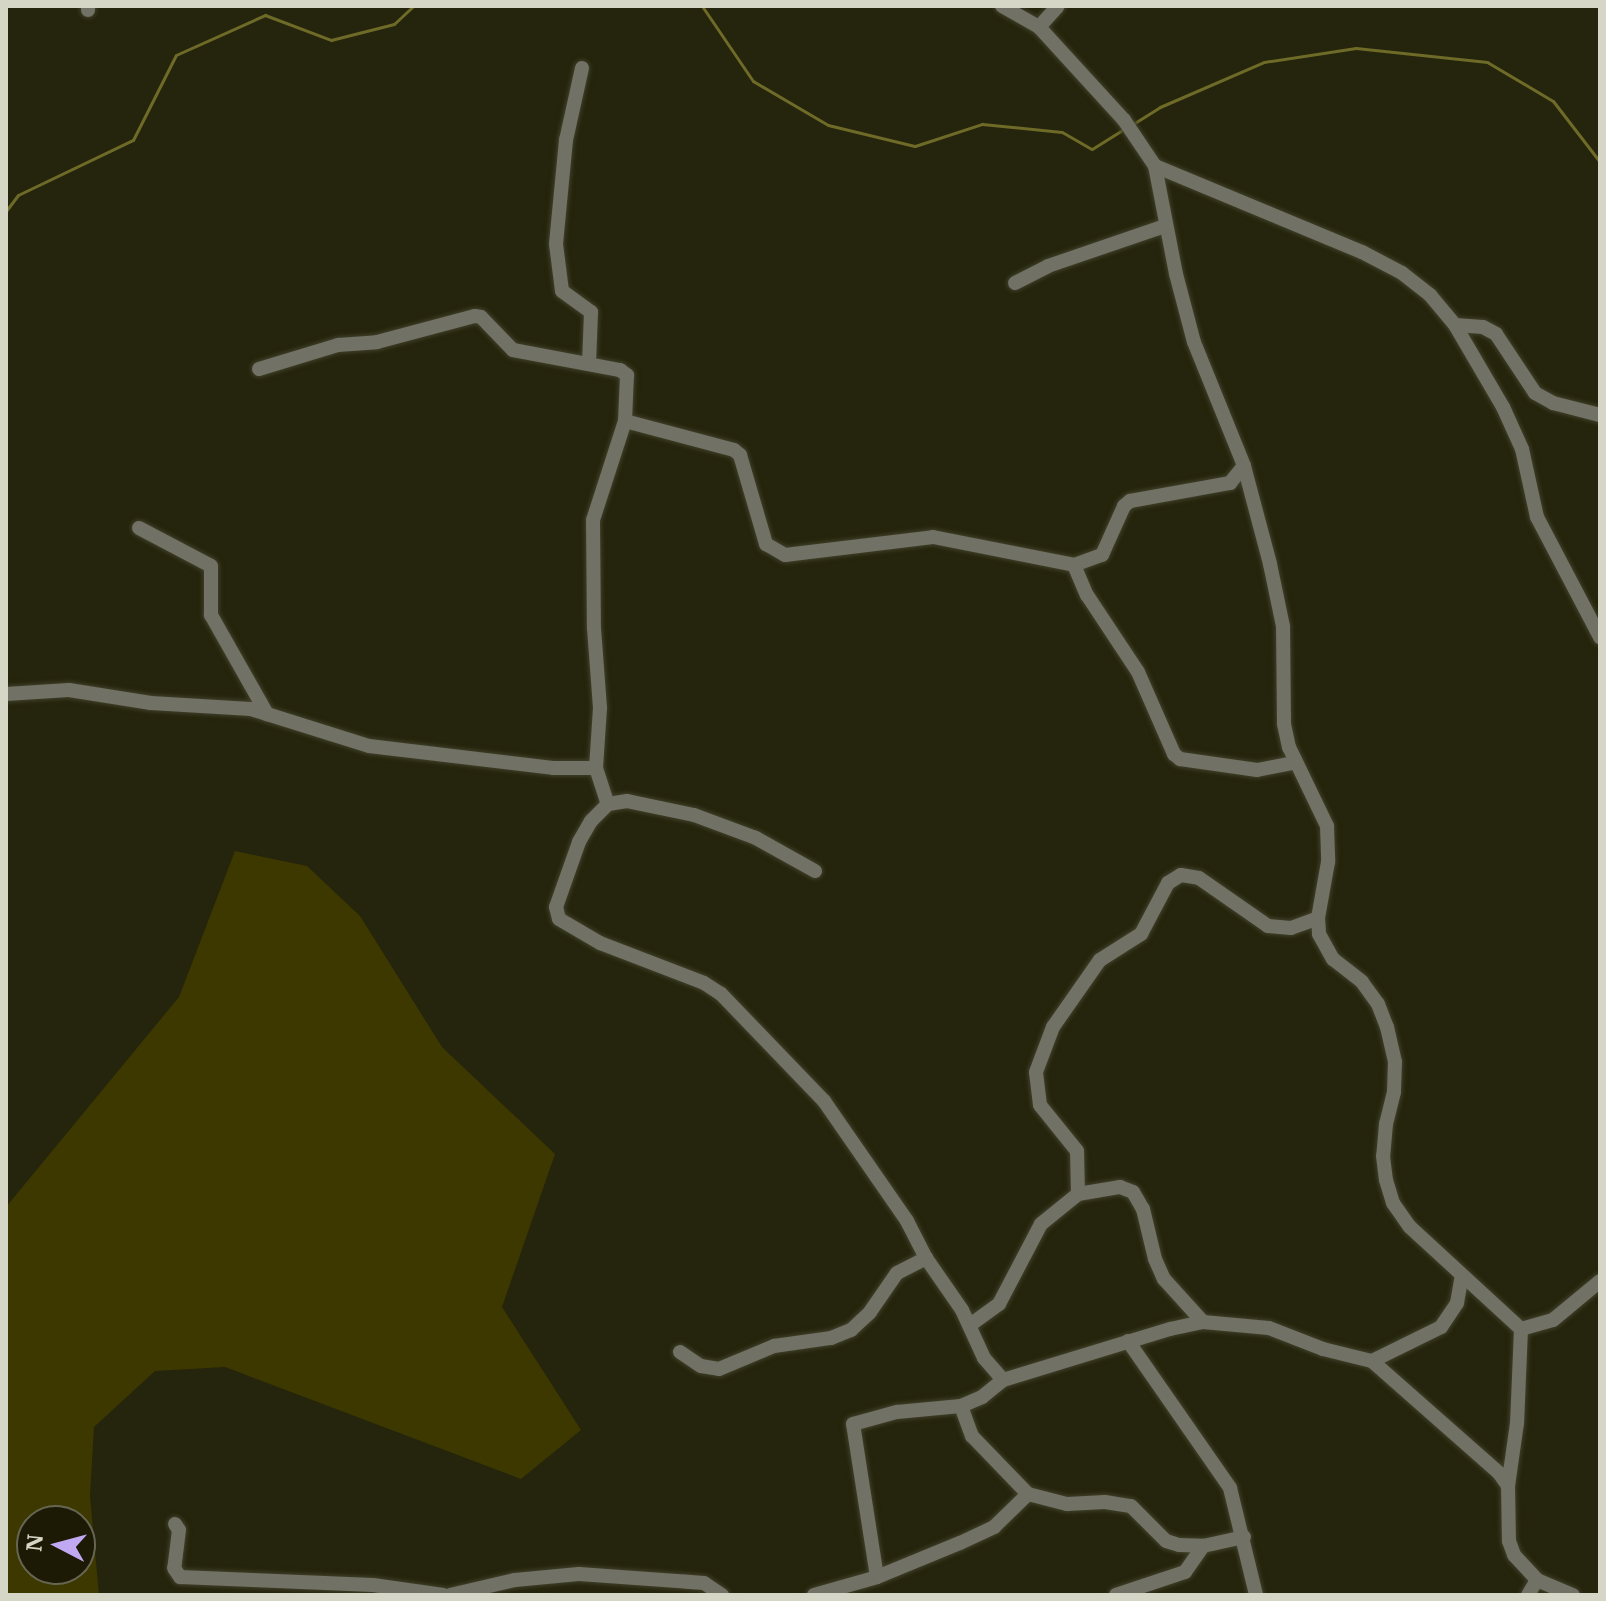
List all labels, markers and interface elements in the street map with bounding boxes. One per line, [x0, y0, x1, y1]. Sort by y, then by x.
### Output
north arrow [16, 1505, 96, 1585]
text: N [18, 1532, 49, 1553]

